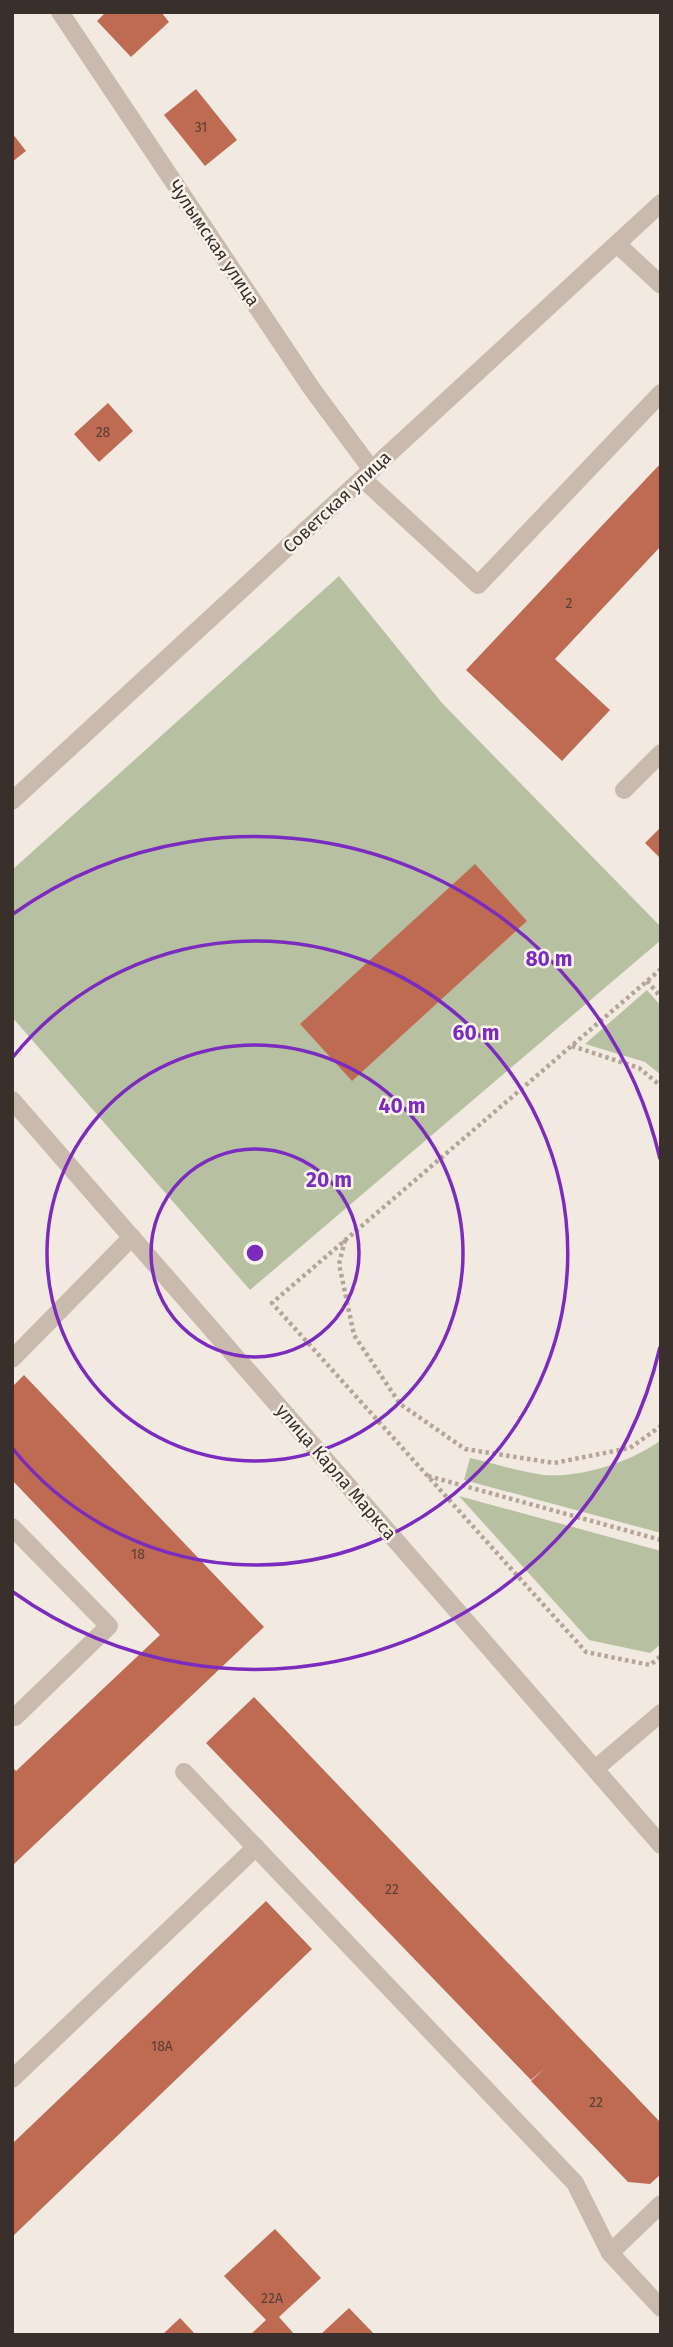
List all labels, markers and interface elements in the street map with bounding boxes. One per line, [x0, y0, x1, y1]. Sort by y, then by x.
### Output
house number: 31 [195, 119, 207, 136]
street label: Чулымская улица [164, 176, 264, 310]
house number: 28 [96, 424, 111, 441]
street label: Советская улица [278, 446, 396, 558]
house number: 2 [566, 595, 573, 612]
text: 80 m [525, 946, 573, 972]
text: 60 m [453, 1020, 499, 1046]
text: 40 m [379, 1093, 425, 1119]
text: 20 m [306, 1167, 352, 1193]
centre of rings [243, 1241, 267, 1265]
street label: улица Карла Маркса [271, 1400, 401, 1544]
house number: 18 [131, 1546, 145, 1563]
house number: 22 [385, 1881, 399, 1898]
house number: 18А [151, 2038, 173, 2055]
house number: 22 [589, 2094, 603, 2111]
house number: 22А [261, 2290, 283, 2307]

